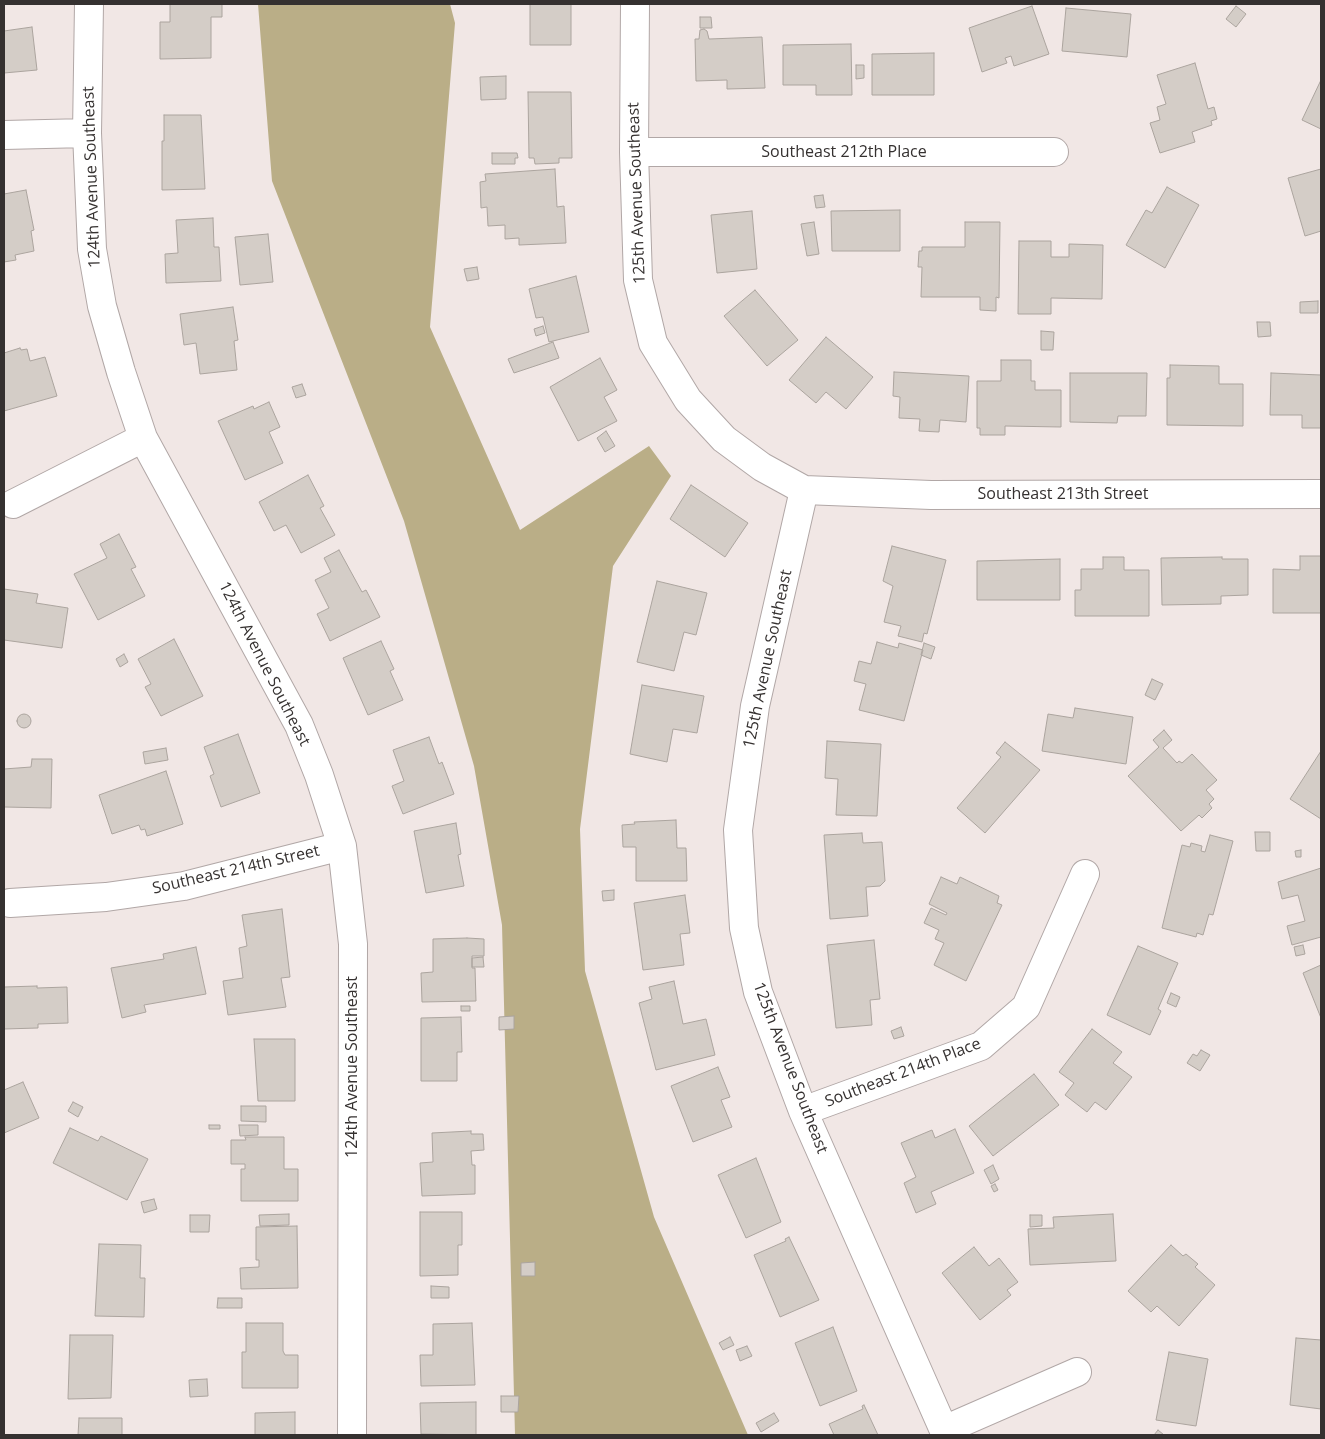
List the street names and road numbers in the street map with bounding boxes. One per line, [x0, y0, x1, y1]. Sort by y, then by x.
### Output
street label: 124th Avenue Southeast [79, 86, 105, 268]
street label: 125th Avenue Southeast [624, 102, 650, 284]
street label: Southeast 212th Place [761, 142, 927, 162]
street label: Southeast 213th Street [978, 484, 1148, 504]
street label: 125th Avenue Southeast [740, 568, 796, 750]
street label: 124th Avenue Southeast [214, 579, 314, 749]
street label: Southeast 214th Street [151, 841, 321, 899]
street label: 124th Avenue Southeast [342, 976, 362, 1158]
street label: 125th Avenue Southeast [748, 980, 832, 1156]
street label: Southeast 214th Place [822, 1034, 984, 1112]

